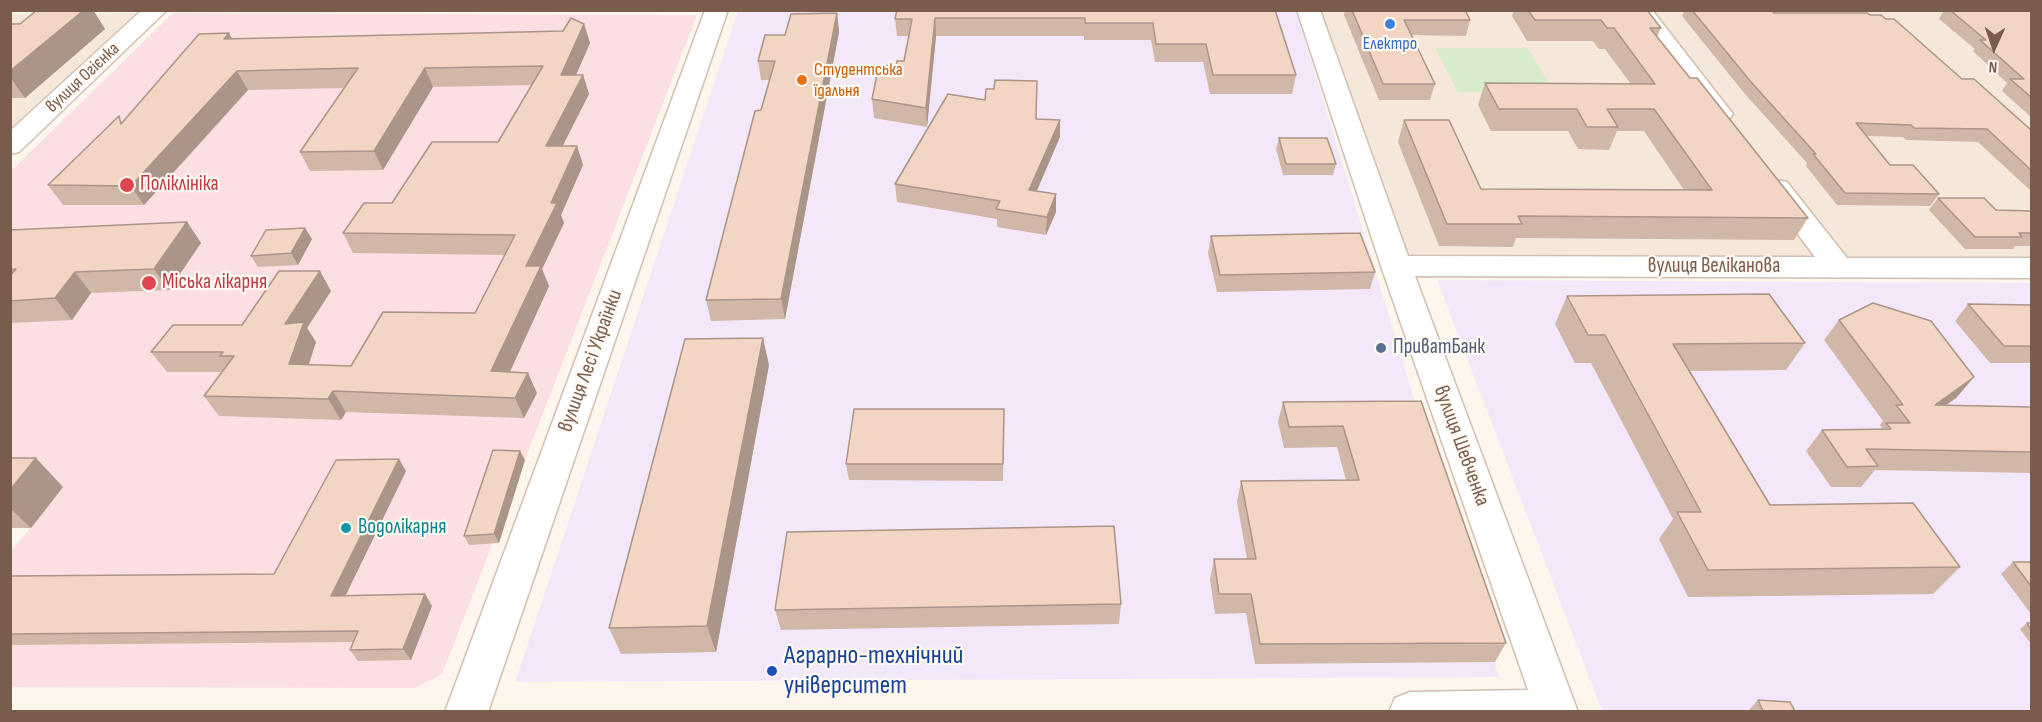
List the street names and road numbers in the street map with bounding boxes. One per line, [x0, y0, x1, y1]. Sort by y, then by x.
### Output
street label: вулиця Огієнка [42, 39, 124, 117]
street label: вулиця Веліканова [1648, 254, 1780, 280]
street label: вулиця Лесі Українки [554, 286, 628, 436]
street label: вулиця Шевченка [1428, 382, 1494, 510]

